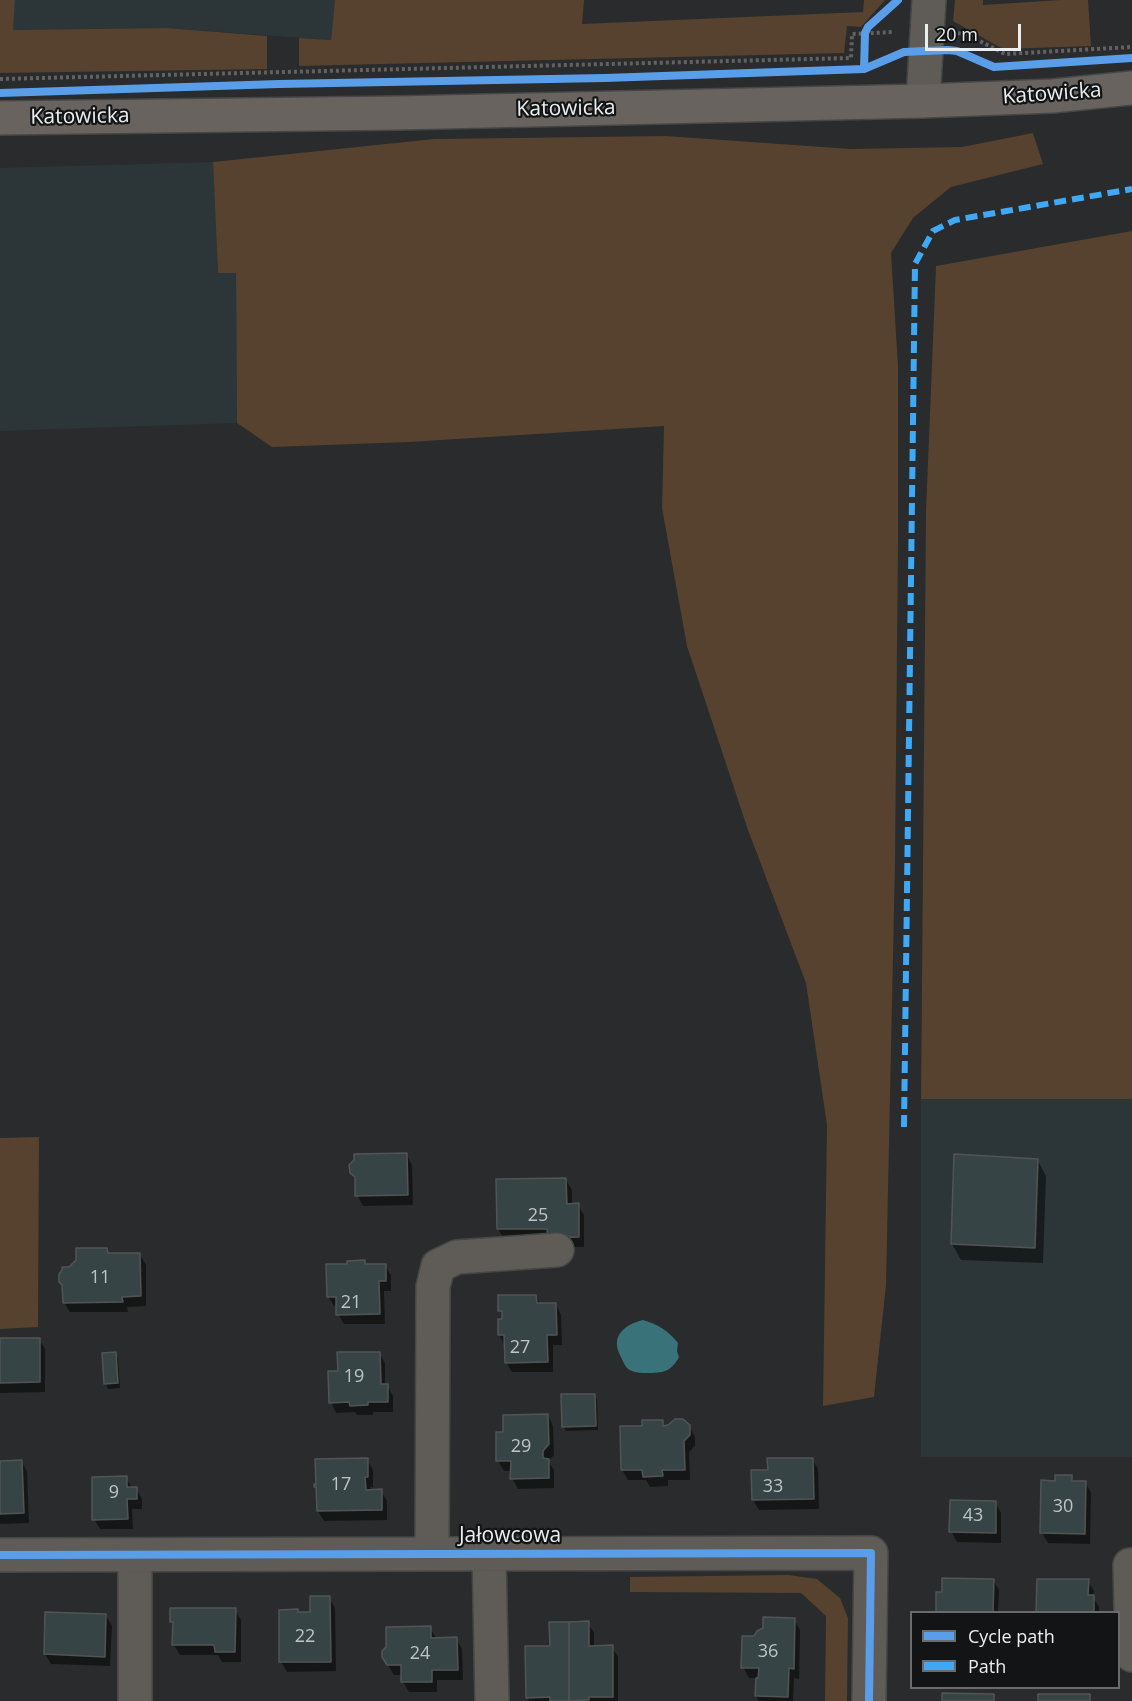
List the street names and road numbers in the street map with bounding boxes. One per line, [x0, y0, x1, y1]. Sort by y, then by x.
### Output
street label: Katowicka [1002, 78, 1102, 110]
street label: Katowicka [516, 96, 616, 122]
street label: Katowicka [30, 104, 130, 130]
street label: Jałowcowa [459, 1523, 561, 1549]

